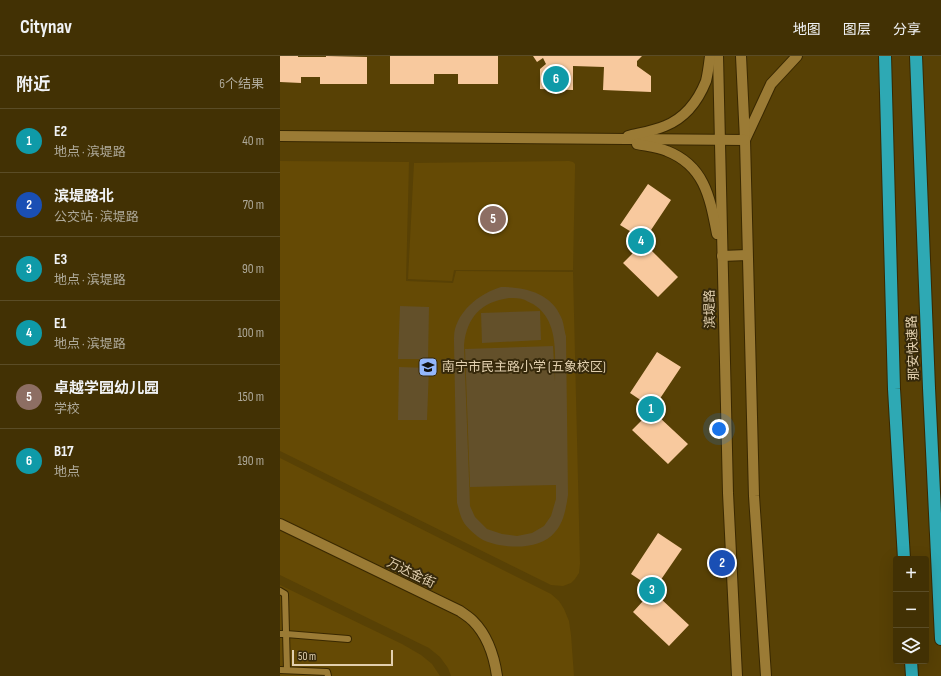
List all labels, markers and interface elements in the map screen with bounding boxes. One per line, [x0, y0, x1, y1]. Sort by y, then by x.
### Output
text: Citynav [20, 16, 72, 39]
text: 地图 [793, 21, 821, 38]
text: 图层 [843, 21, 871, 38]
text: 分享 [893, 21, 921, 38]
pin: 6 [543, 64, 569, 94]
text: 附近 [16, 75, 50, 95]
text: 6个结果 [219, 76, 264, 92]
text: E2 [54, 122, 67, 141]
text: 1 [26, 133, 32, 149]
text: 40 m [242, 133, 264, 149]
text: 地点 · 滨堤路 [54, 144, 126, 160]
text: 滨堤路北 [54, 187, 114, 206]
text: 2 [26, 197, 32, 213]
text: 70 m [243, 197, 264, 213]
pin: 5 [480, 204, 506, 234]
text: 公交站 · 滨堤路 [54, 209, 139, 225]
pin: 4 [628, 226, 654, 256]
text: E3 [54, 250, 67, 269]
text: 3 [26, 261, 32, 277]
text: 90 m [242, 261, 264, 277]
text: 地点 · 滨堤路 [54, 272, 126, 288]
street label: 滨堤路 [702, 289, 718, 329]
text: E1 [54, 314, 66, 333]
street label: 那安快速路 [904, 315, 922, 381]
text: 4 [26, 325, 32, 341]
text: 100 m [237, 325, 264, 341]
text: 地点 · 滨堤路 [54, 336, 126, 352]
school or university icon: 南宁市民主路小学 (五象校区) [417, 356, 439, 378]
place label: 南宁市民主路小学 (五象校区) [442, 359, 606, 375]
text: 卓越学园幼儿园 [54, 379, 159, 398]
text: 5 [26, 389, 32, 405]
text: 150 m [238, 389, 264, 405]
pin: 1 [638, 394, 664, 424]
text: 学校 [54, 401, 80, 417]
your location [709, 419, 729, 439]
text: B17 [54, 442, 73, 461]
text: 6 [26, 453, 32, 469]
text: 190 m [237, 453, 264, 469]
text: 地点 [54, 464, 80, 480]
pin: 2 [709, 548, 735, 578]
street label: 万达金街 [384, 554, 438, 592]
map controls [893, 556, 929, 664]
button: + [893, 556, 929, 592]
pin: 3 [639, 575, 665, 605]
button: − [893, 592, 929, 628]
button: layers [893, 628, 929, 664]
scale bar [292, 648, 393, 667]
text: 50 m [298, 650, 316, 663]

